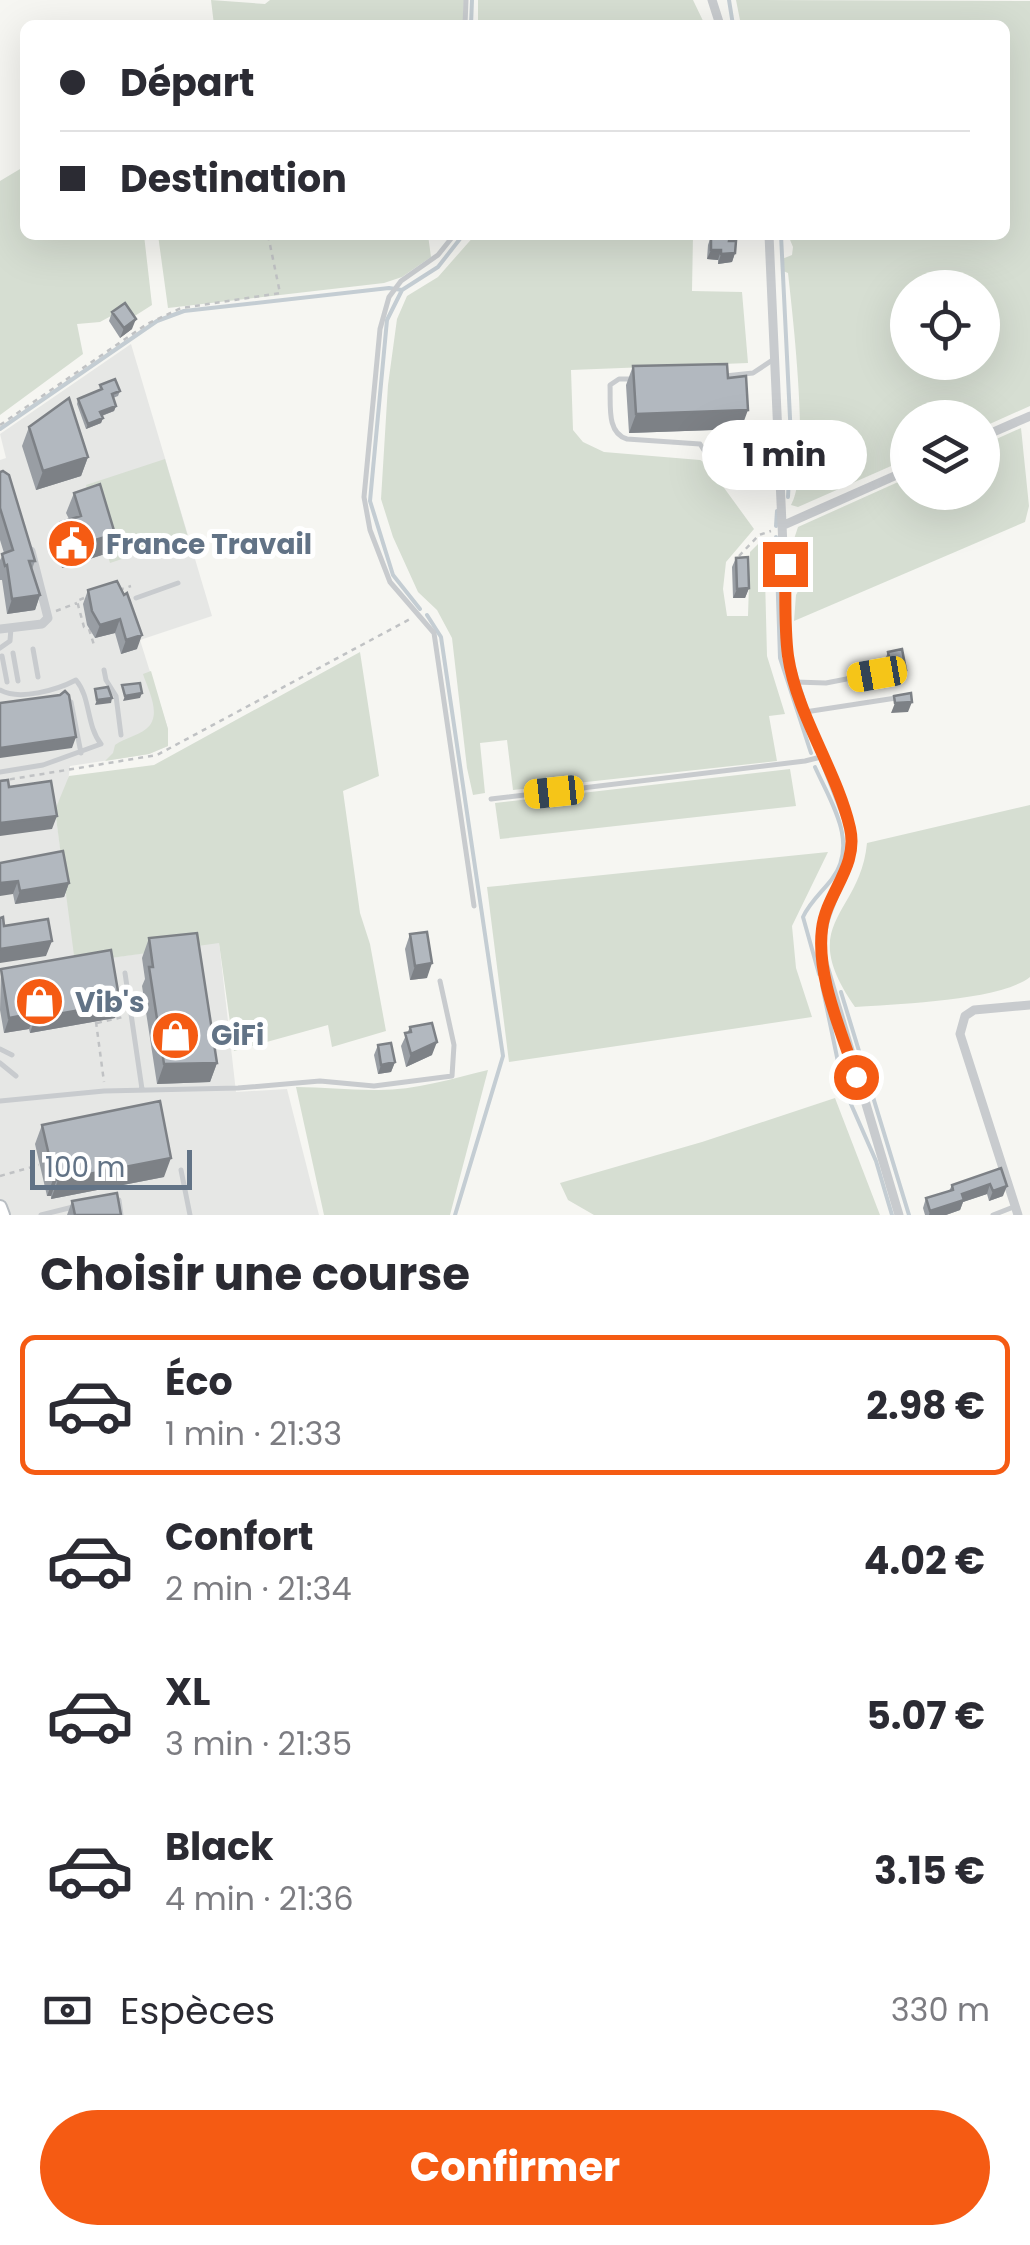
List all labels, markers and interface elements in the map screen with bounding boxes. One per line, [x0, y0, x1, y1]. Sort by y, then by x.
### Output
text: Départ [120, 56, 254, 109]
text: Destination [120, 152, 347, 205]
map controls [890, 270, 1000, 510]
button: locate [890, 270, 1000, 380]
button: layers [890, 400, 1000, 510]
callout: 1 min [702, 419, 868, 489]
text: 1 min [743, 432, 826, 477]
public building icon: France Travail [45, 518, 97, 570]
place label: France Travail [106, 525, 312, 564]
route end [763, 542, 808, 587]
car [845, 654, 909, 694]
car [523, 774, 585, 810]
shop icon: Vib's [14, 976, 66, 1028]
place label: Vib's [75, 983, 145, 1022]
shop icon: GiFi [150, 1009, 202, 1061]
place label: GiFi [211, 1016, 264, 1055]
route start [834, 1055, 879, 1100]
scale bar [30, 1145, 192, 1190]
text: 100 m [45, 1148, 125, 1187]
text: Choisir une course [40, 1243, 470, 1306]
text: Éco [165, 1355, 233, 1408]
icon: car [45, 1360, 135, 1450]
text: 2.98 € [866, 1379, 985, 1432]
text: 1 min · 21:33 [165, 1411, 342, 1456]
text: Confort [165, 1510, 313, 1563]
icon: car [45, 1515, 135, 1605]
text: 4.02 € [864, 1534, 985, 1587]
text: 2 min · 21:34 [165, 1566, 352, 1611]
text: XL [165, 1665, 210, 1718]
icon: car [45, 1670, 135, 1760]
text: 5.07 € [866, 1689, 985, 1742]
text: 3 min · 21:35 [165, 1721, 352, 1766]
text: Black [165, 1820, 274, 1873]
icon: car [45, 1825, 135, 1915]
text: 3.15 € [874, 1844, 985, 1897]
text: 4 min · 21:36 [165, 1876, 353, 1921]
icon: cash [40, 1983, 95, 2038]
text: Espèces [120, 1984, 275, 2037]
text: 330 m [891, 1987, 990, 2032]
button: Confirmer [40, 2110, 990, 2225]

